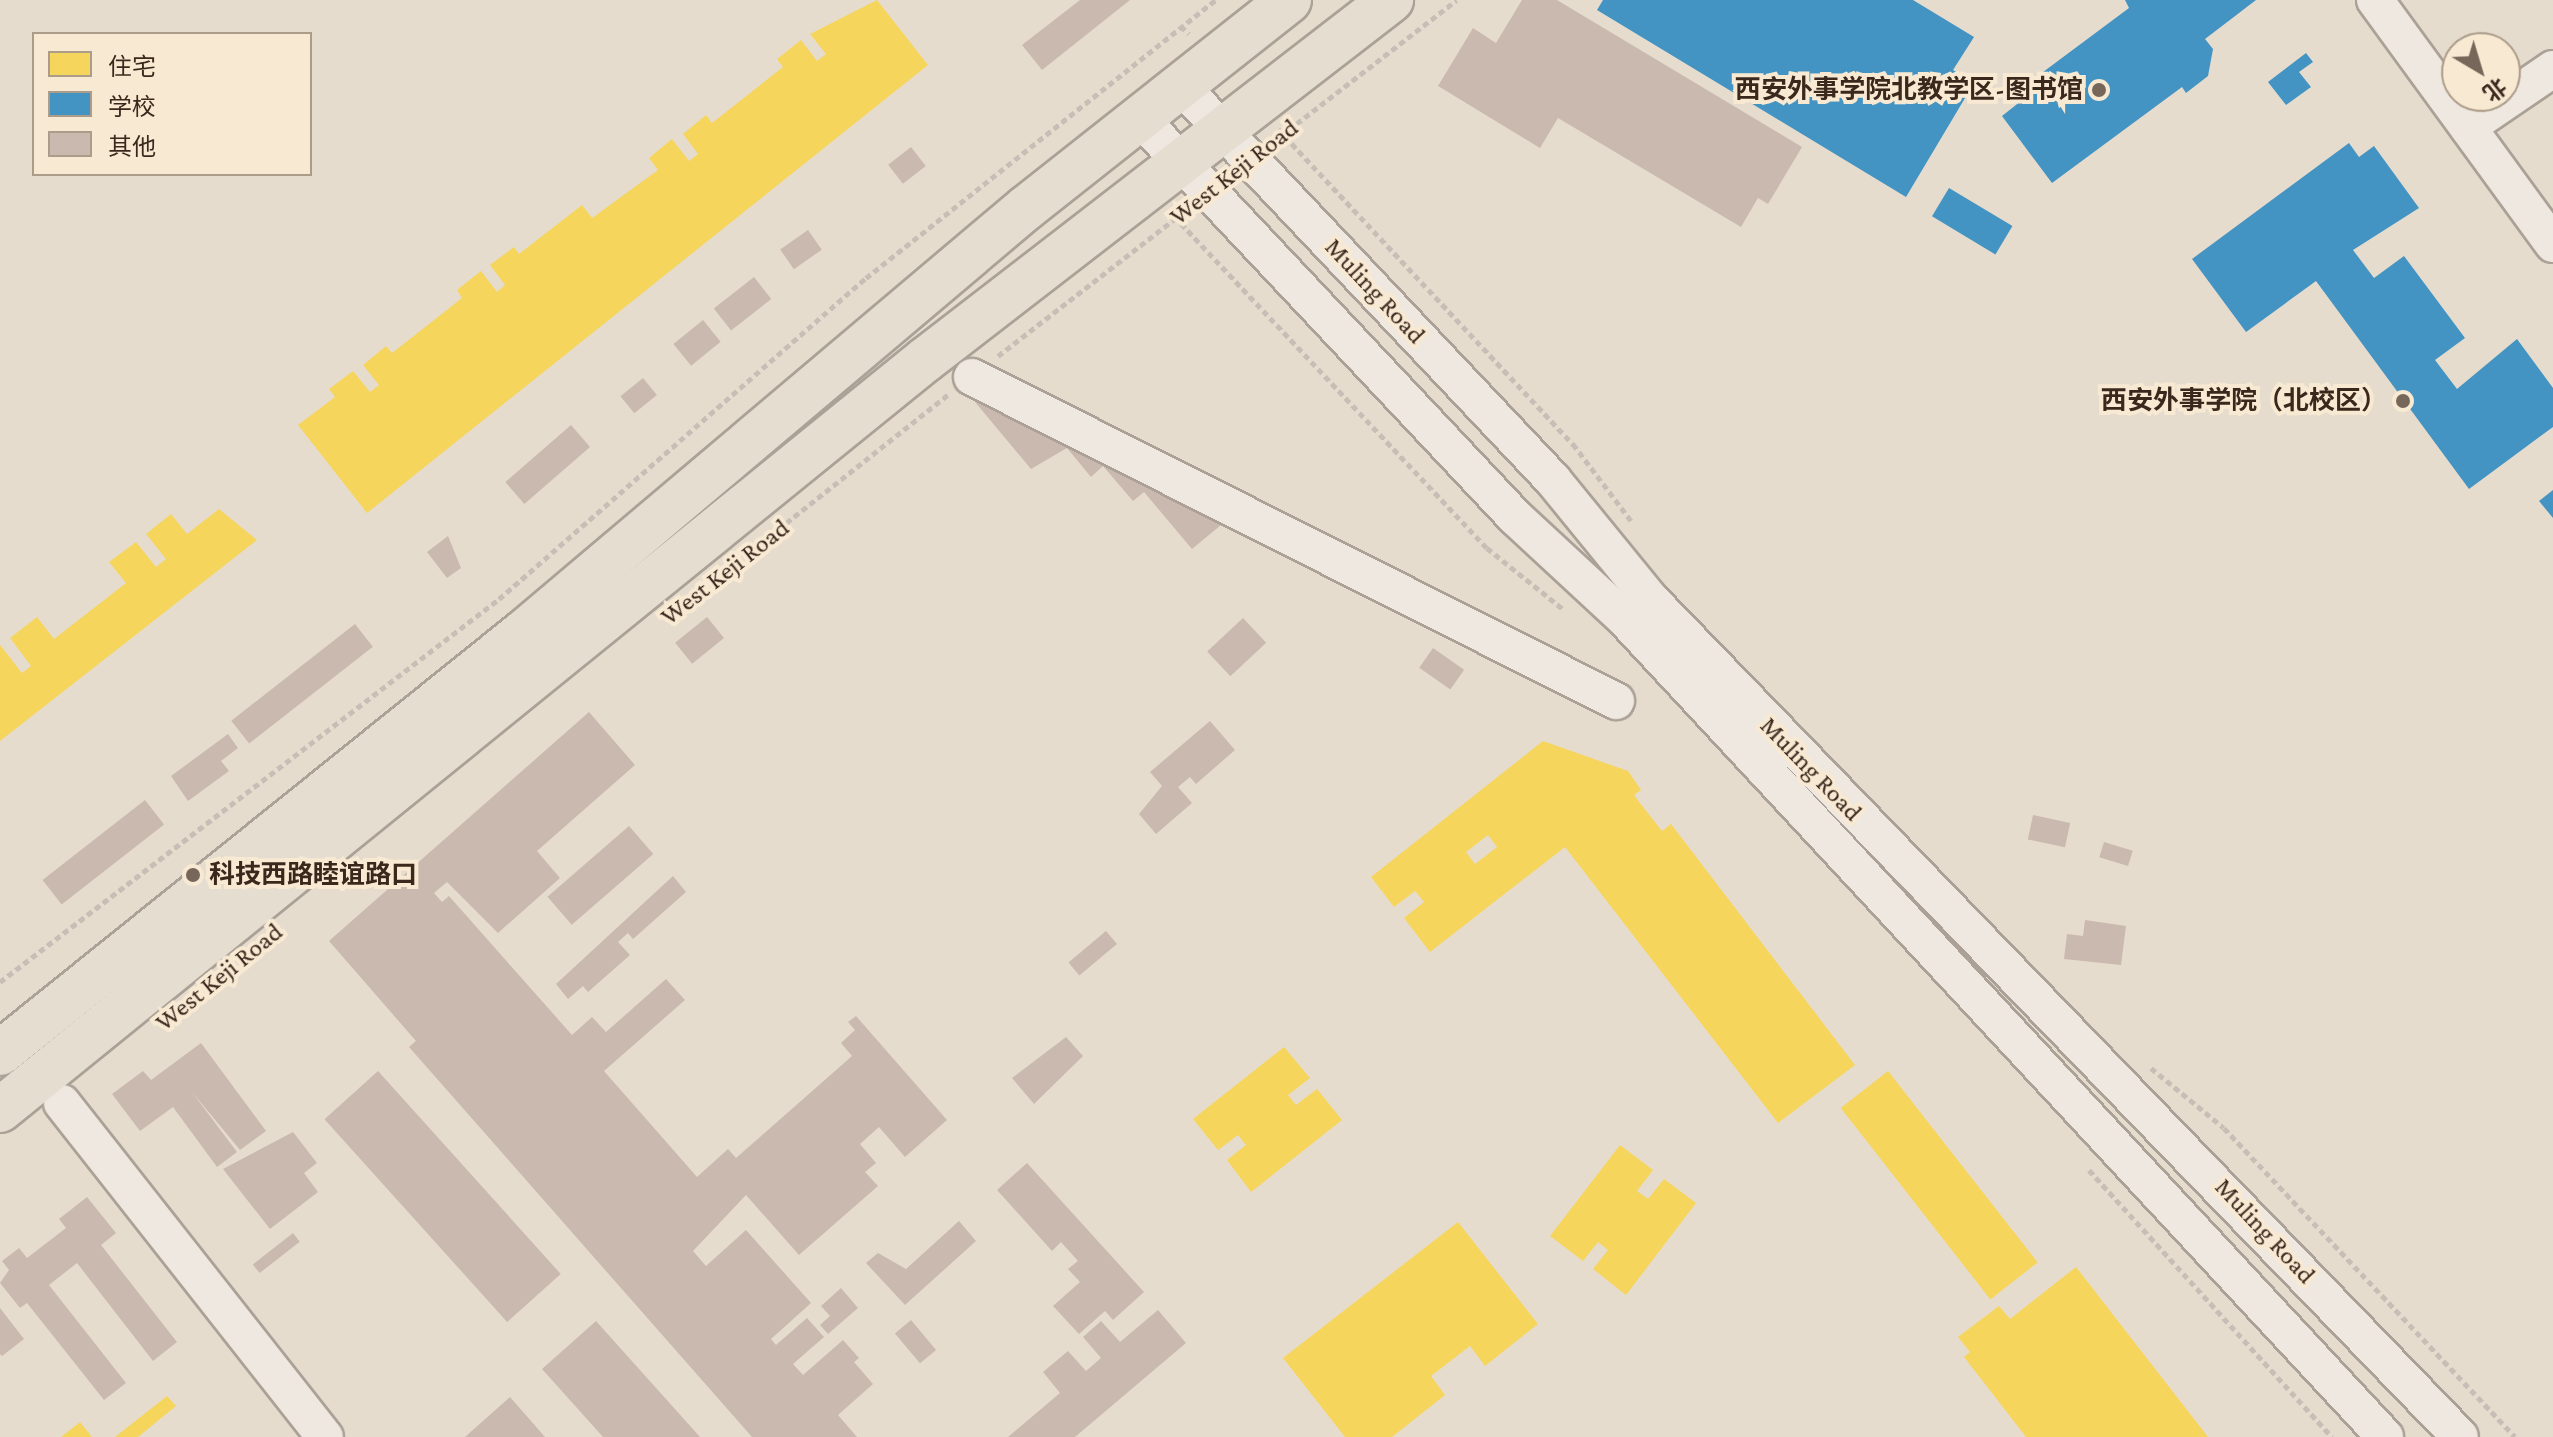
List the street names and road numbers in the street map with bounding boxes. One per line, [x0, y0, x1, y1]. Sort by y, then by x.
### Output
street label: West Keji Road [1163, 112, 1305, 232]
street label: Muling Road [1318, 232, 1432, 350]
street label: West Keji Road [654, 512, 796, 632]
street label: Muling Road [1754, 710, 1868, 828]
street label: West Keji Road [149, 916, 289, 1038]
street label: Muling Road [2208, 1172, 2322, 1290]

